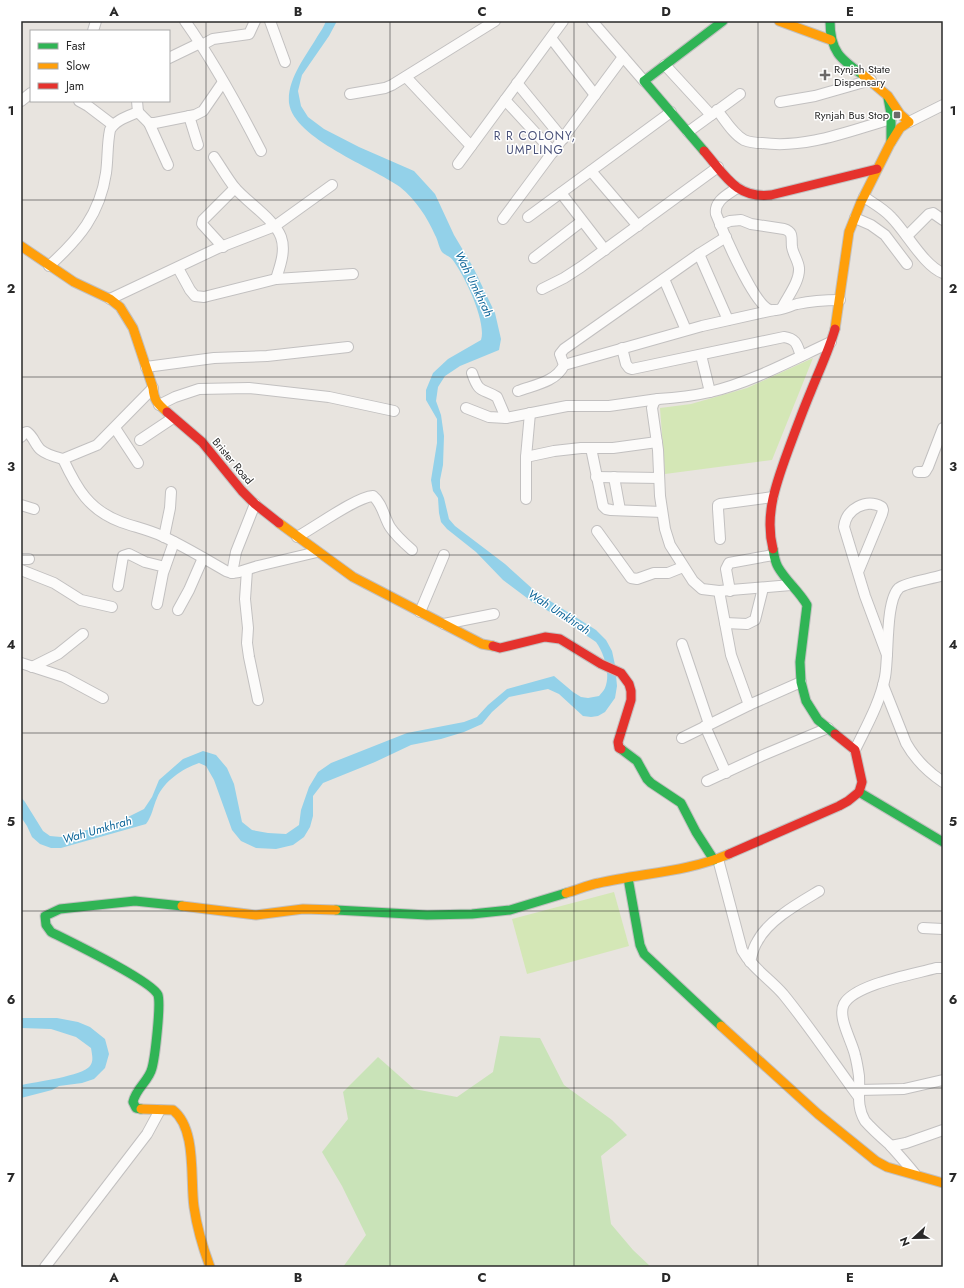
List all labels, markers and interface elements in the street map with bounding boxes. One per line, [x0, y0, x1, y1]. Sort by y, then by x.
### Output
text: A [108, 2, 119, 21]
text: B [294, 2, 303, 21]
text: C [477, 2, 487, 21]
text: D [661, 2, 671, 21]
text: E [846, 2, 854, 21]
legend [30, 30, 170, 102]
text: Fast [66, 37, 85, 55]
text: Slow [66, 57, 91, 75]
place label: Rynjah State Dispensary [834, 61, 890, 90]
marker: Rynjah State Dispensary [819, 69, 831, 81]
text: Jam [64, 77, 84, 95]
text: 1 [8, 101, 14, 120]
text: 1 [950, 101, 956, 120]
place label: Rynjah Bus Stop [815, 107, 889, 123]
marker: Rynjah Bus Stop [892, 110, 902, 120]
district label: R R COLONY, UMPLING [494, 127, 576, 159]
water label: Wah Umkhrah [450, 248, 498, 320]
text: 2 [7, 279, 15, 298]
text: 2 [949, 279, 957, 298]
street label: Brister Road [209, 434, 257, 488]
text: 3 [7, 457, 15, 476]
text: 3 [949, 457, 957, 476]
water label: Wah Umkhrah [524, 585, 594, 639]
text: 4 [6, 635, 16, 654]
text: 4 [948, 635, 958, 654]
text: 5 [7, 812, 15, 831]
water label: Wah Umkhrah [60, 812, 134, 848]
text: 5 [949, 812, 957, 831]
text: 6 [7, 990, 16, 1009]
text: 6 [949, 990, 958, 1009]
text: 7 [7, 1168, 15, 1187]
text: 7 [949, 1168, 957, 1187]
north arrow [894, 1218, 934, 1258]
text: N [896, 1235, 914, 1249]
text: A [108, 1268, 119, 1287]
text: B [294, 1268, 303, 1287]
text: C [477, 1268, 487, 1287]
text: D [661, 1268, 671, 1287]
text: E [846, 1268, 854, 1287]

